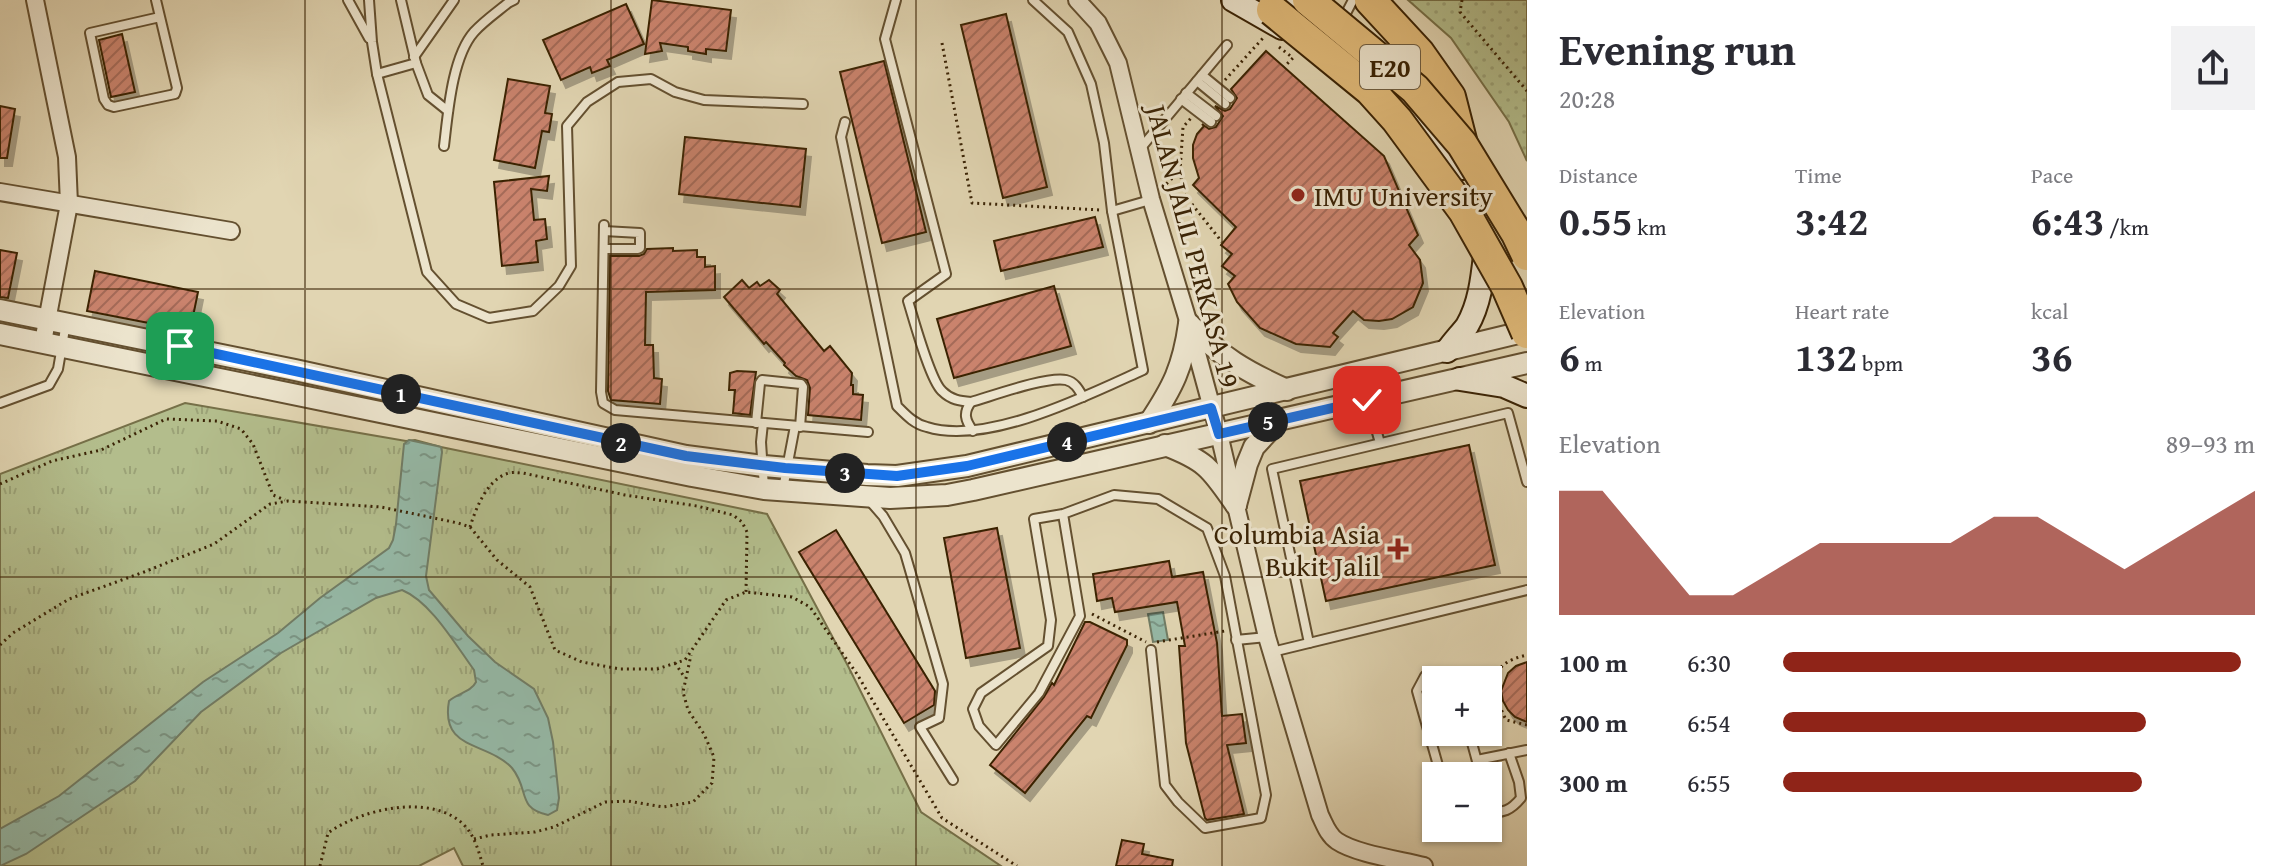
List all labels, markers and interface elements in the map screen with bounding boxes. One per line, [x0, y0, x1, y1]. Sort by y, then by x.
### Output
text: Evening run [1559, 17, 1796, 81]
button: share [2171, 26, 2255, 110]
road number: E20 [1360, 45, 1420, 89]
text: 20:28 [1559, 79, 1615, 118]
street label: JALAN JALIL PERKASA 19 [1136, 97, 1252, 392]
text: Distance [1559, 159, 1638, 191]
text: Time [1795, 159, 1842, 191]
text: Pace [2031, 159, 2073, 191]
place label: IMU University [1314, 175, 1493, 216]
marker: IMU University [1289, 186, 1307, 204]
text: 0.55 [1559, 191, 1632, 250]
text: 3:42 [1795, 191, 1868, 250]
text: 6:43 [2031, 191, 2104, 250]
text: km [1632, 211, 1666, 243]
text: /km [2104, 211, 2149, 243]
text: Elevation [1559, 295, 1645, 327]
text: Heart rate [1795, 295, 1889, 327]
text: kcal [2031, 295, 2069, 327]
pin [146, 312, 214, 380]
icon: arrive [158, 324, 202, 368]
text: 6 [1559, 327, 1580, 386]
text: 132 [1795, 327, 1857, 386]
text: 36 [2031, 327, 2072, 386]
text: m [1580, 347, 1603, 379]
text: bpm [1857, 347, 1903, 379]
pin [1333, 366, 1401, 434]
pin: 1 [381, 374, 421, 414]
text: 1 [395, 378, 407, 410]
icon: check [1345, 378, 1389, 422]
pin: 5 [1248, 402, 1288, 442]
text: 5 [1262, 406, 1274, 438]
pin: 4 [1047, 422, 1087, 462]
pin: 2 [601, 423, 641, 463]
text: Elevation [1559, 424, 1661, 463]
text: 89–93 m [2166, 424, 2255, 463]
text: 4 [1061, 426, 1073, 458]
text: 2 [615, 427, 627, 459]
pin: 3 [825, 453, 865, 493]
text: 3 [839, 457, 851, 489]
place label: Columbia Asia Bukit Jalil [1214, 513, 1381, 586]
marker: Columbia Asia Bukit Jalil [1387, 538, 1409, 560]
text: 100 m [1559, 643, 1627, 682]
text: 6:30 [1687, 643, 1731, 682]
map controls [1422, 666, 1502, 842]
button: + [1422, 666, 1502, 746]
text: 200 m [1559, 703, 1627, 742]
text: 6:54 [1687, 703, 1731, 742]
button: − [1422, 762, 1502, 842]
text: 300 m [1559, 763, 1627, 802]
text: 6:55 [1687, 763, 1731, 802]

